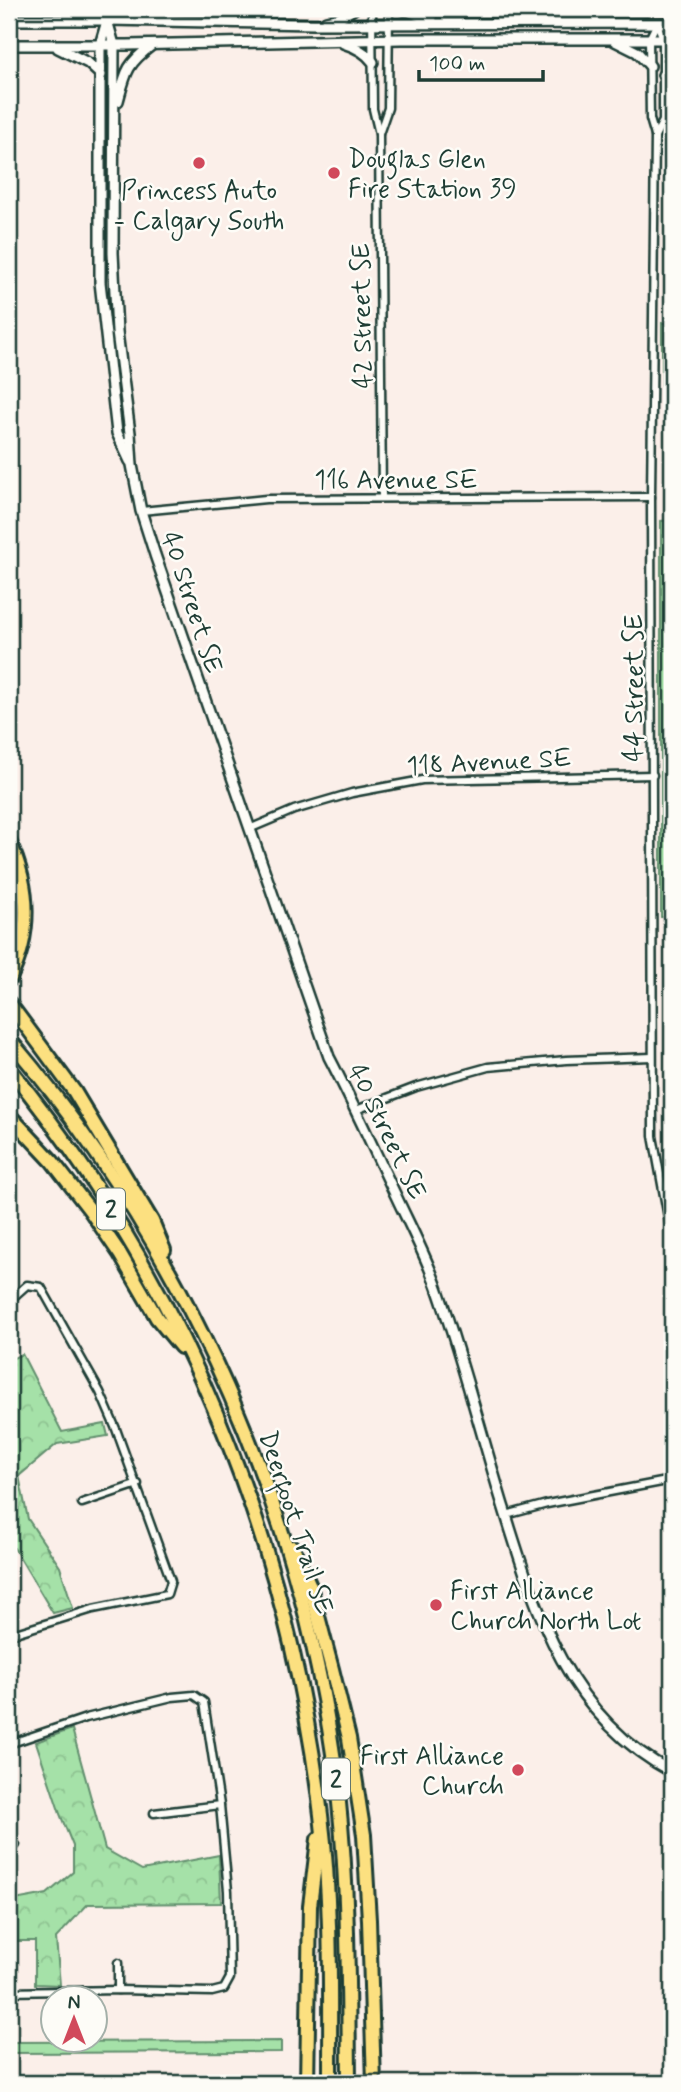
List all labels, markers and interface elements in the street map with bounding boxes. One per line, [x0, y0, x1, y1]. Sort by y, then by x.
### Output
scale bar [419, 38, 543, 82]
text: 100 m [429, 50, 485, 78]
place label: Douglas Glen Fire Station 39 [348, 143, 517, 207]
marker: Princess Auto - Calgary South [191, 155, 207, 171]
marker: Douglas Glen Fire Station 39 [326, 165, 342, 181]
place label: Princess Auto - Calgary South [114, 175, 284, 241]
street label: 42 Street SE [345, 243, 381, 389]
street label: 116 Avenue SE [314, 464, 478, 498]
street label: 40 Street SE [152, 528, 230, 678]
street label: 44 Street SE [618, 614, 652, 762]
street label: 118 Avenue SE [406, 742, 572, 784]
street label: 40 Street SE [339, 1058, 434, 1205]
road number: 2 [97, 1189, 125, 1230]
street label: Deerfoot Trail SE [248, 1427, 341, 1619]
place label: First Alliance Church North Lot [450, 1575, 642, 1639]
marker: First Alliance Church North Lot [428, 1597, 444, 1613]
place label: First Alliance Church [360, 1740, 504, 1804]
road number: 2 [322, 1758, 350, 1800]
marker: First Alliance Church [510, 1762, 526, 1778]
north arrow [38, 1983, 108, 2054]
text: N [68, 1991, 80, 2016]

